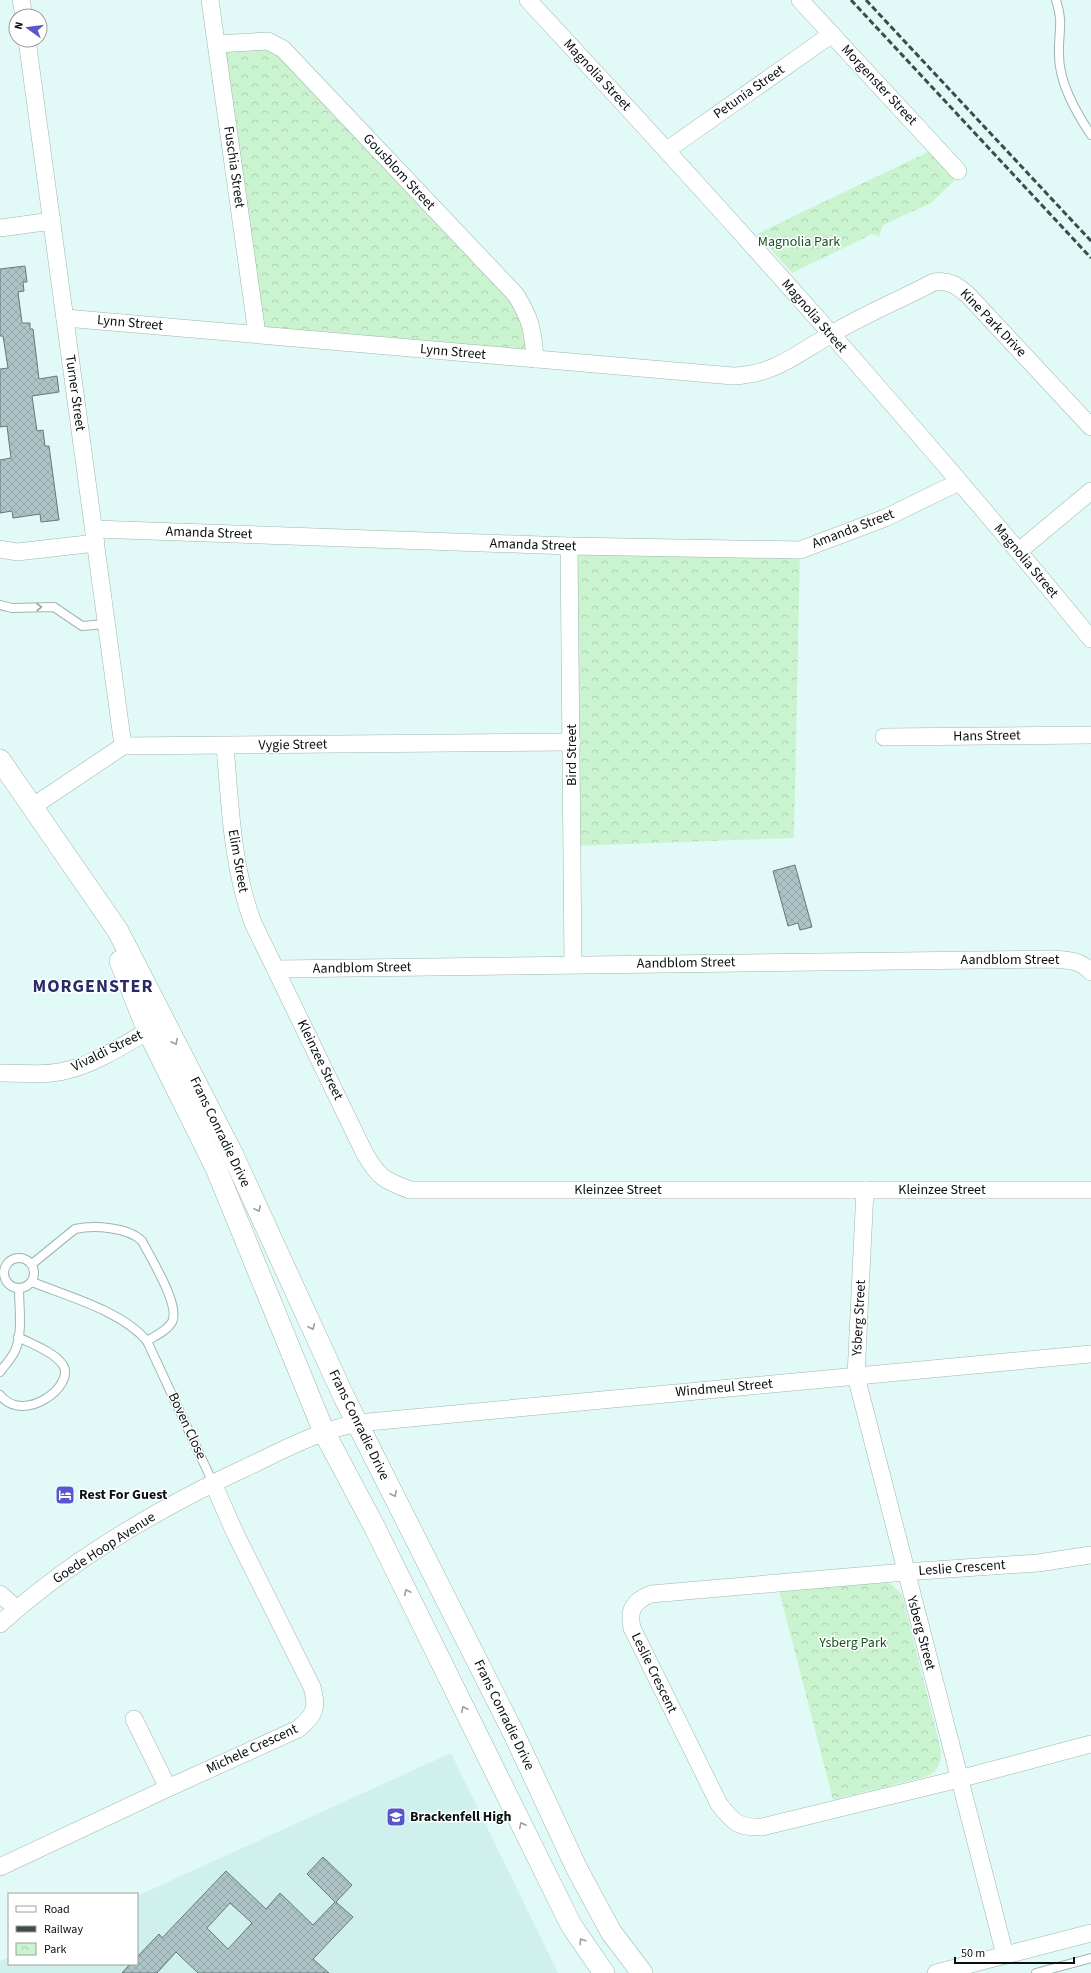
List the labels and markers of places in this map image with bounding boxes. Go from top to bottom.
hotel icon: Rest For Guest [54,1484,76,1506]
place label: Rest For Guest [79,1485,168,1505]
school or university icon: Brackenfell High [385,1806,407,1828]
place label: Brackenfell High [410,1807,512,1827]

